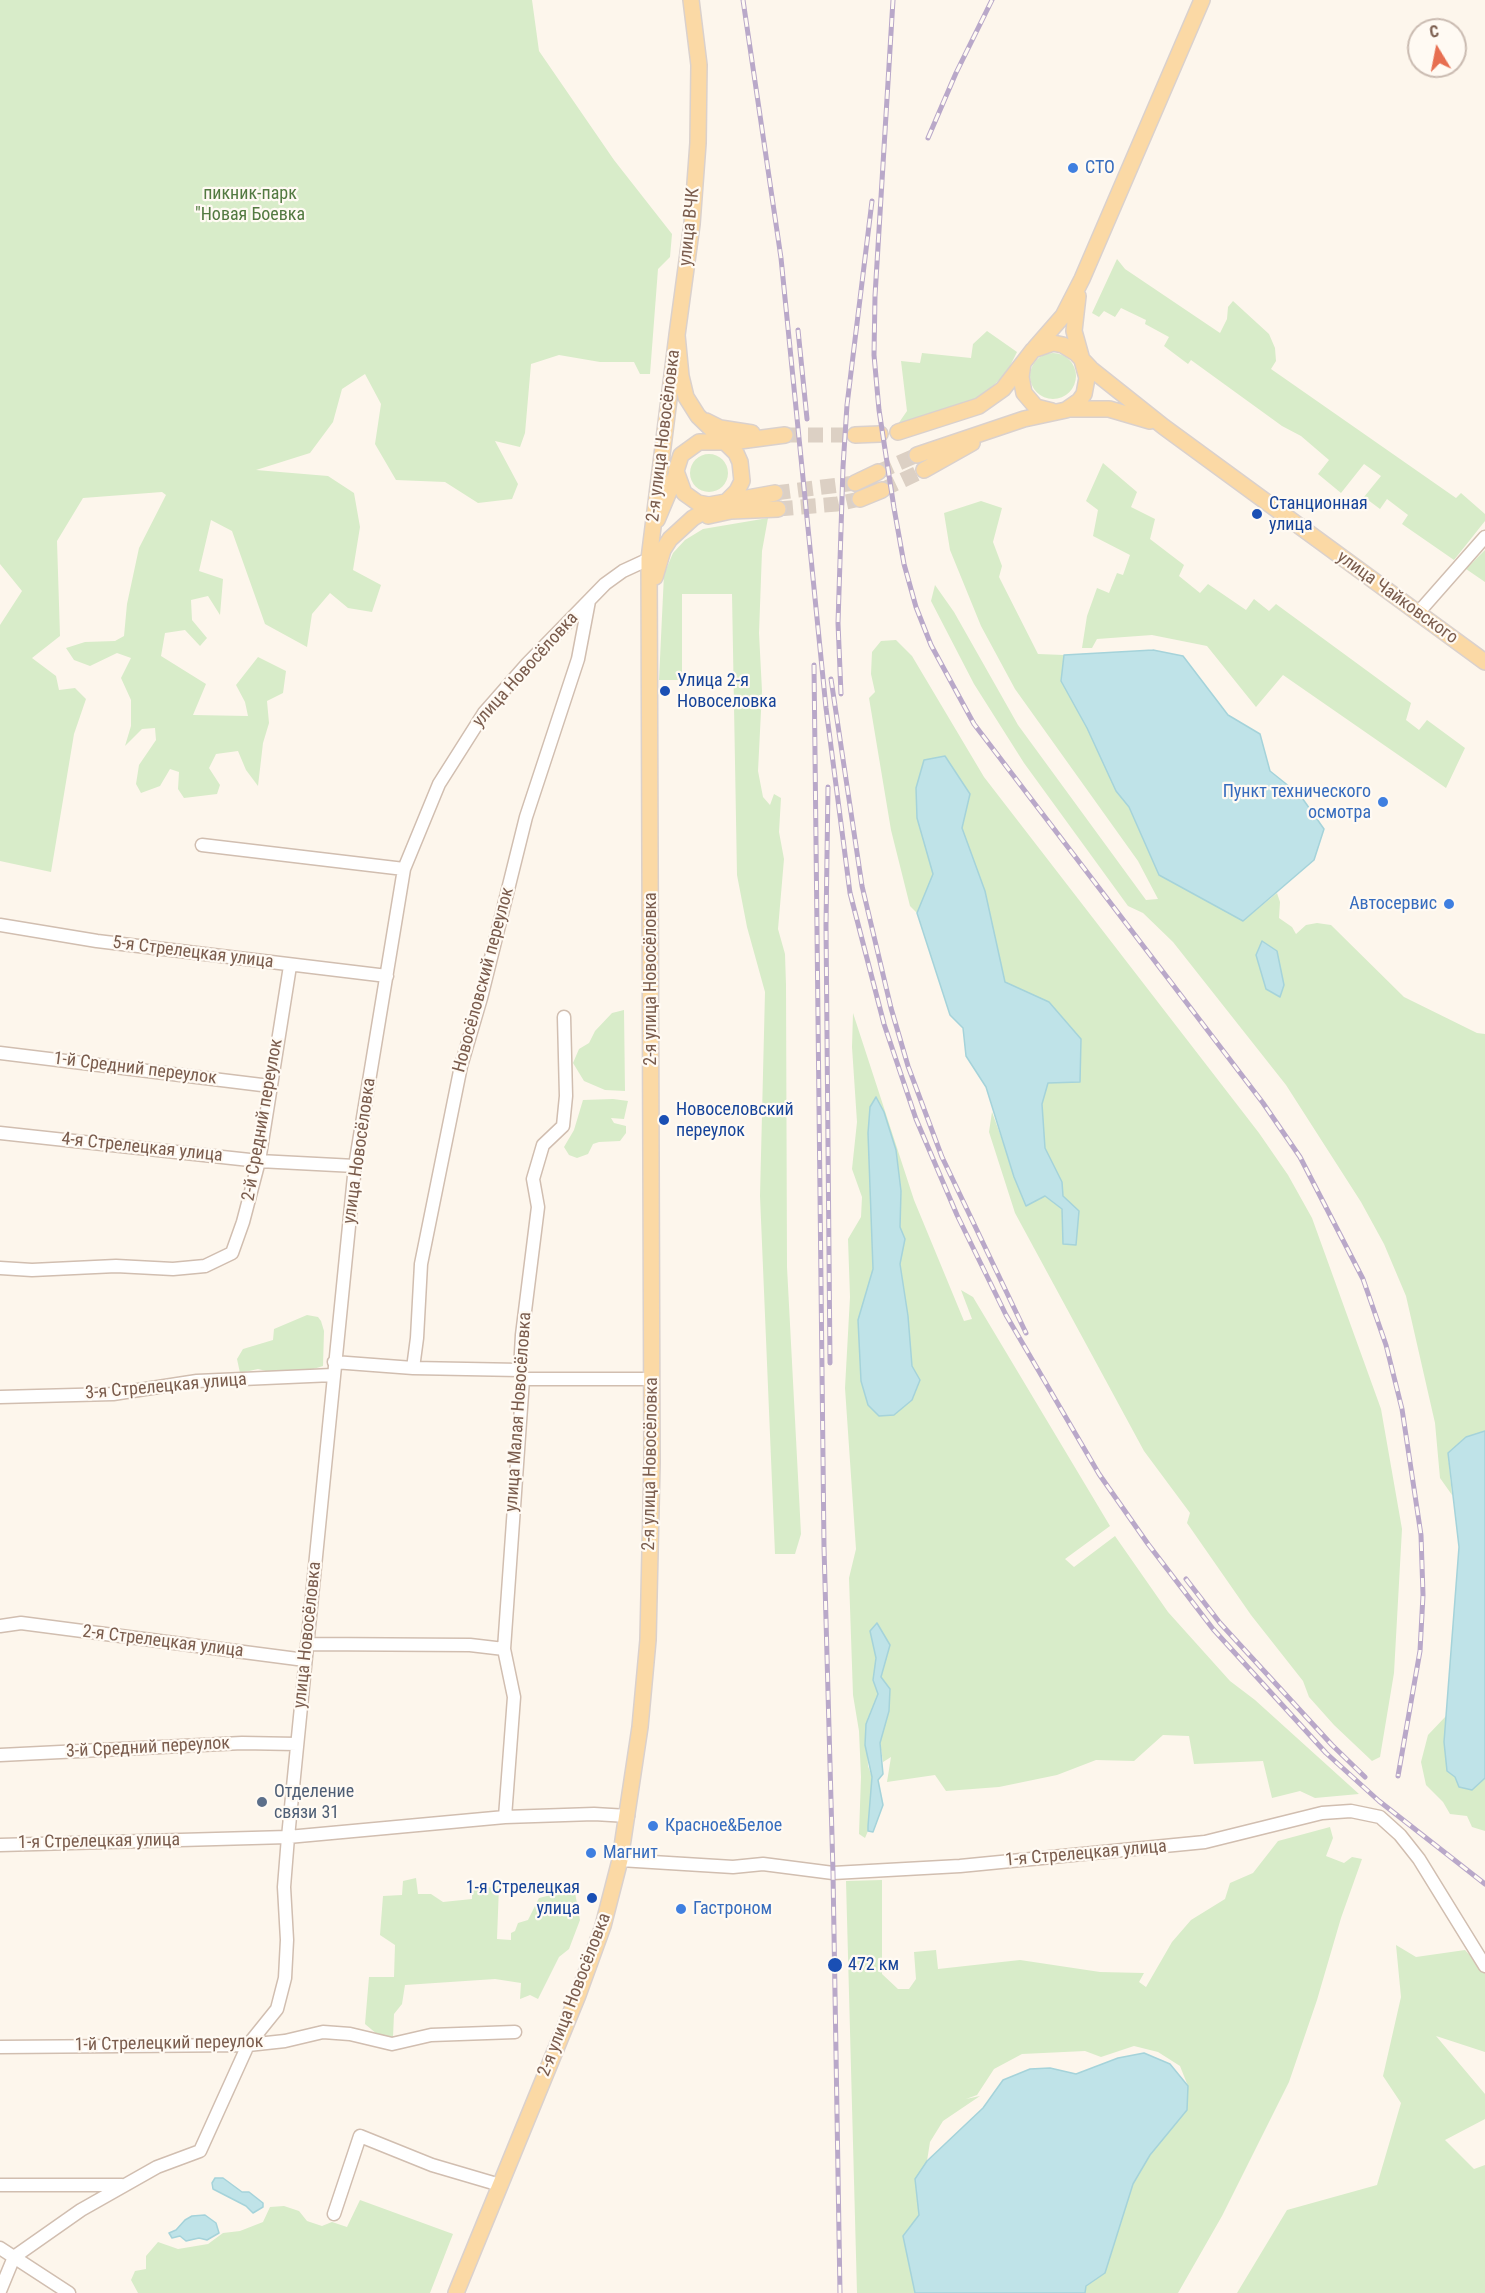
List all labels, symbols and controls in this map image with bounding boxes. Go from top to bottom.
north arrow [1407,18,1467,78]
text: С [1428,22,1440,42]
place label: СТО [1085,157,1115,179]
marker: СТО [1066,161,1080,175]
park label: пикник-парк "Новая Боевка [195,183,305,226]
street label: улица ВЧК [675,187,705,267]
street label: 2-я улица Новосёловка [643,349,685,523]
place label: Станционная улица [1269,493,1368,536]
marker: Станционная улица [1250,507,1264,521]
street label: улица Чайковского [1332,547,1462,649]
street label: улица Новосёловка [469,608,583,732]
place label: Улица 2-я Новоселовка [677,670,777,712]
marker: Улица 2-я Новоселовка [658,684,672,698]
place label: Пункт технического осмотра [1223,781,1371,824]
marker: Пункт технического осмотра [1376,795,1390,809]
street label: Новосёловский переулок [449,885,519,1075]
street label: 2-я улица Новосёловка [640,892,662,1066]
place label: Автосервис [1349,893,1437,915]
marker: Автосервис [1442,897,1456,911]
street label: 5-я Стрелецкая улица [111,932,275,974]
street label: 2-й Средний переулок [238,1037,288,1203]
street label: 1-й Средний переулок [52,1048,218,1090]
street label: улица Новосёловка [339,1077,381,1225]
place label: Новоселовский переулок [676,1099,794,1142]
marker: Новоселовский переулок [657,1113,671,1127]
street label: 4-я Стрелецкая улица [60,1129,224,1167]
street label: улица Малая Новосёловка [501,1311,537,1513]
street label: 3-я Стрелецкая улица [84,1369,248,1405]
street label: 2-я улица Новосёловка [639,1377,663,1551]
street label: улица Новосёловка [290,1561,326,1709]
street label: 2-я Стрелецкая улица [81,1621,245,1663]
street label: 3-й Средний переулок [65,1733,231,1763]
place label: Отделение связи 31 [274,1781,354,1824]
marker: Отделение связи 31 [255,1795,269,1809]
place label: Красное&Белое [665,1815,782,1837]
marker: Красное&Белое [646,1819,660,1833]
street label: 1-я Стрелецкая улица [18,1830,180,1854]
street label: 1-я Стрелецкая улица [1004,1836,1168,1872]
place label: Магнит [603,1842,658,1864]
marker: Магнит [584,1846,598,1860]
place label: 1-я Стрелецкая улица [466,1877,580,1920]
marker: 1-я Стрелецкая улица [585,1891,599,1905]
place label: Гастроном [693,1898,772,1920]
marker: Гастроном [674,1902,688,1916]
street label: 2-я улица Новосёловка [534,1910,616,2080]
place label: 472 км [848,1954,899,1976]
marker: 472 км [826,1956,844,1974]
street label: 1-й Стрелецкий переулок [74,2032,264,2056]

